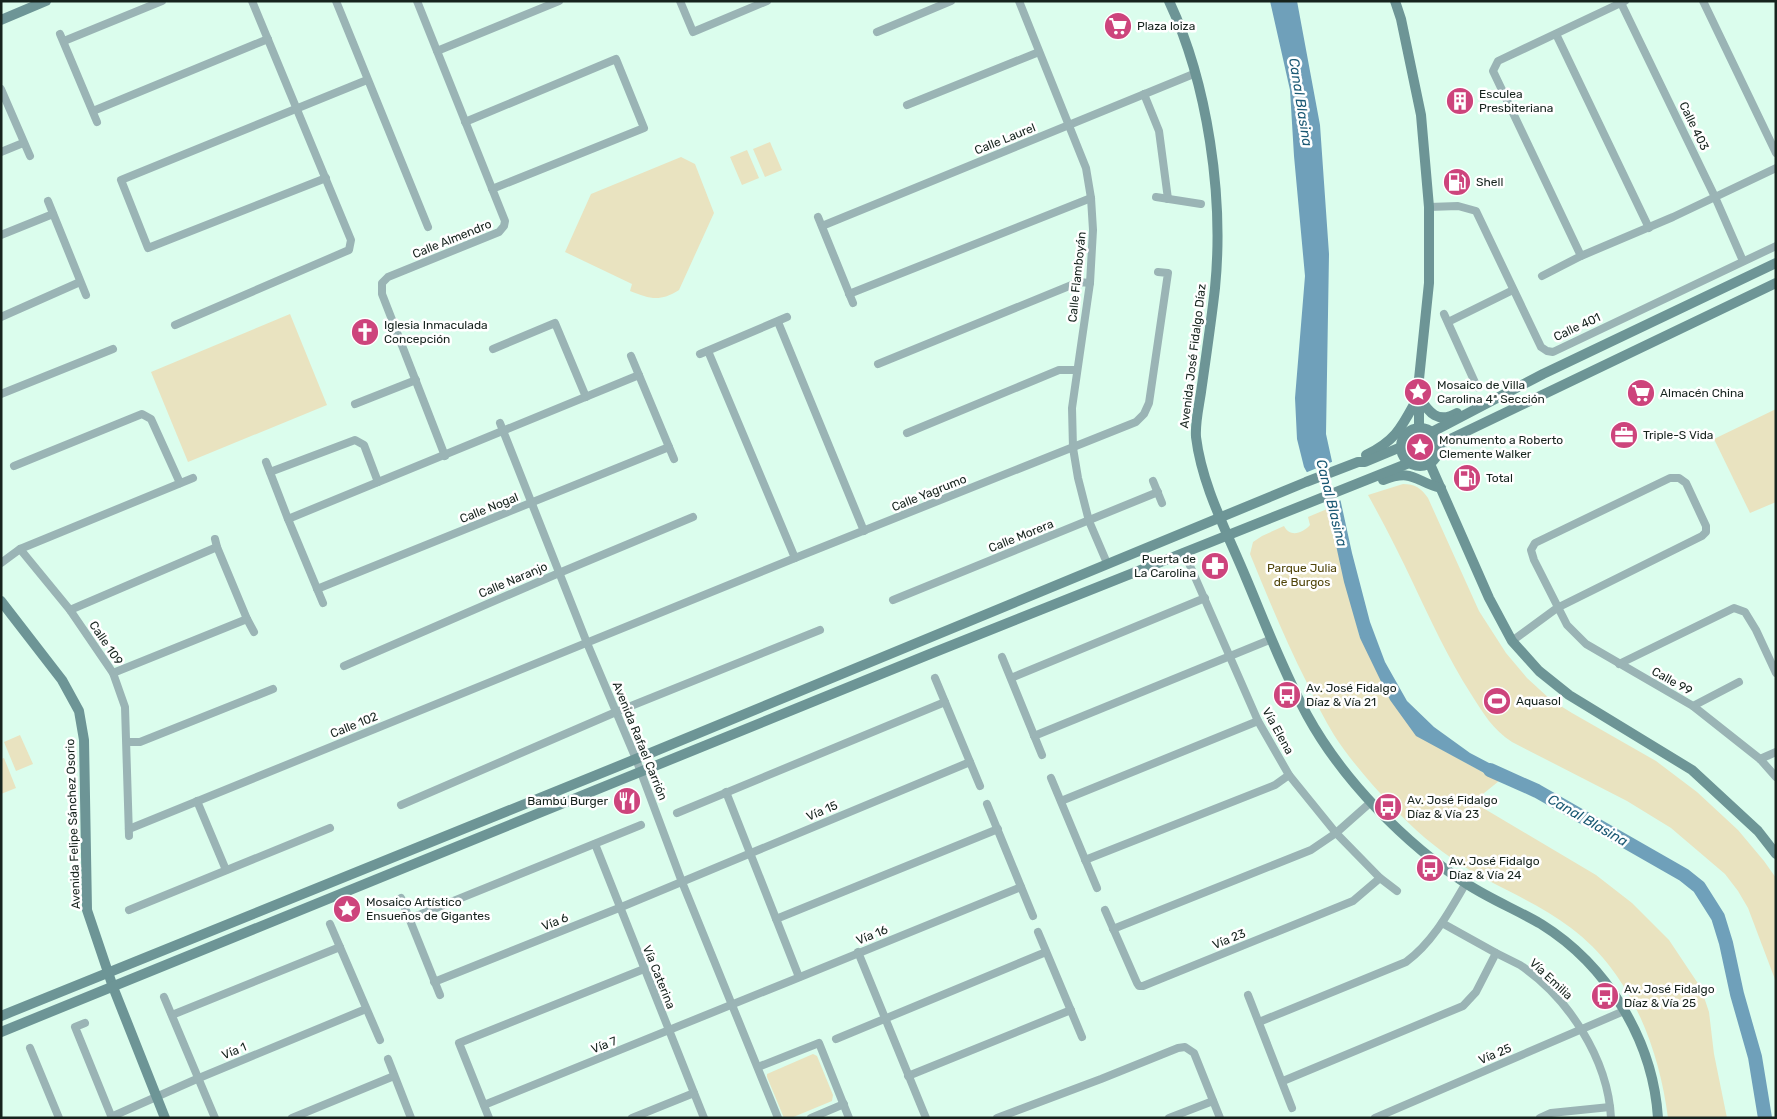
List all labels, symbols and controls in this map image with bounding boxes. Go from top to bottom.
supermarket icon: Plaza loiza [1103,11,1133,41]
place label: Plaza loiza [1137,19,1195,33]
water label: Canal Blasina [1285,57,1316,148]
building icon: Esculea Presbiteriana [1445,86,1475,116]
place label: Esculea Presbiteriana [1479,87,1553,115]
street label: Calle 403 [1676,99,1712,153]
street label: Calle Laurel [972,120,1038,158]
fuel station icon: Shell [1442,167,1472,197]
place label: Shell [1476,175,1503,189]
street label: Calle Almendro [410,217,494,261]
street label: Calle Flamboyán [1065,231,1089,323]
street label: Avenida José Fidalgo Díaz [1177,283,1209,429]
street label: Calle 401 [1551,310,1603,344]
church icon: Iglesia Inmaculada Concepción [350,317,380,347]
place label: Iglesia Inmaculada Concepción [384,318,488,346]
place icon: Mosaico de Villa Carolina 4ª Sección [1403,377,1433,407]
place label: Mosaico de Villa Carolina 4ª Sección [1437,378,1545,406]
supermarket icon: Almacén China [1626,378,1656,408]
place label: Almacén China [1660,386,1744,400]
office icon: Triple-S Vida [1609,420,1639,450]
place label: Triple-S Vida [1643,428,1713,442]
place icon: Monumento a Roberto Clemente Walker [1405,432,1435,462]
place label: Monumento a Roberto Clemente Walker [1439,433,1563,461]
water label: Canal Blasina [1312,458,1351,549]
fuel station icon: Total [1452,463,1482,493]
place label: Total [1486,471,1513,485]
street label: Calle Yagrumo [890,472,969,514]
street label: Calle Nogal [458,490,520,526]
street label: Calle Morera [986,517,1056,555]
pharmacy icon: Puerta de La Carolina [1200,551,1230,581]
place label: Puerta de La Carolina [1134,552,1196,580]
street label: Calle Naranjo [476,559,550,601]
park label: Parque Julia de Burgos [1267,561,1337,589]
street label: Calle 109 [86,618,126,668]
street label: Calle 99 [1649,664,1695,698]
street label: Avenida Rafael Carrión [610,680,670,802]
bus stop icon: Av. José Fidalgo Díaz & Vía 21 [1272,680,1302,710]
place label: Av. José Fidalgo Díaz & Vía 21 [1306,681,1397,709]
sports icon: Aquasol [1482,686,1512,716]
place label: Aquasol [1516,694,1561,708]
street label: Vía Elena [1259,705,1297,757]
street label: Calle 102 [328,709,380,741]
street label: Avenida Felipe Sánchez Osorio [63,738,83,909]
restaurant icon: Bambú Burger [612,786,642,816]
water label: Canal Blasina [1545,791,1631,850]
bus stop icon: Av. José Fidalgo Díaz & Vía 23 [1373,792,1403,822]
place label: Av. José Fidalgo Díaz & Vía 23 [1407,793,1498,821]
place label: Bambú Burger [527,794,608,808]
street label: Vía 15 [804,798,840,824]
bus stop icon: Av. José Fidalgo Díaz & Vía 24 [1415,853,1445,883]
place label: Av. José Fidalgo Díaz & Vía 24 [1449,854,1540,882]
place icon: Mosaico Artístico Ensueños de Gigantes [332,894,362,924]
place label: Mosaico Artístico Ensueños de Gigantes [366,895,490,923]
street label: Vía 6 [540,910,570,934]
street label: Vía 16 [854,922,890,948]
street label: Vía 23 [1210,926,1248,952]
street label: Vía Caterina [640,943,678,1011]
street label: Vía Emilia [1527,956,1575,1002]
bus stop icon: Av. José Fidalgo Díaz & Vía 25 [1590,981,1620,1011]
place label: Av. José Fidalgo Díaz & Vía 25 [1624,982,1715,1010]
street label: Vía 7 [589,1034,619,1056]
street label: Vía 1 [220,1040,248,1062]
street label: Vía 25 [1476,1041,1514,1067]

